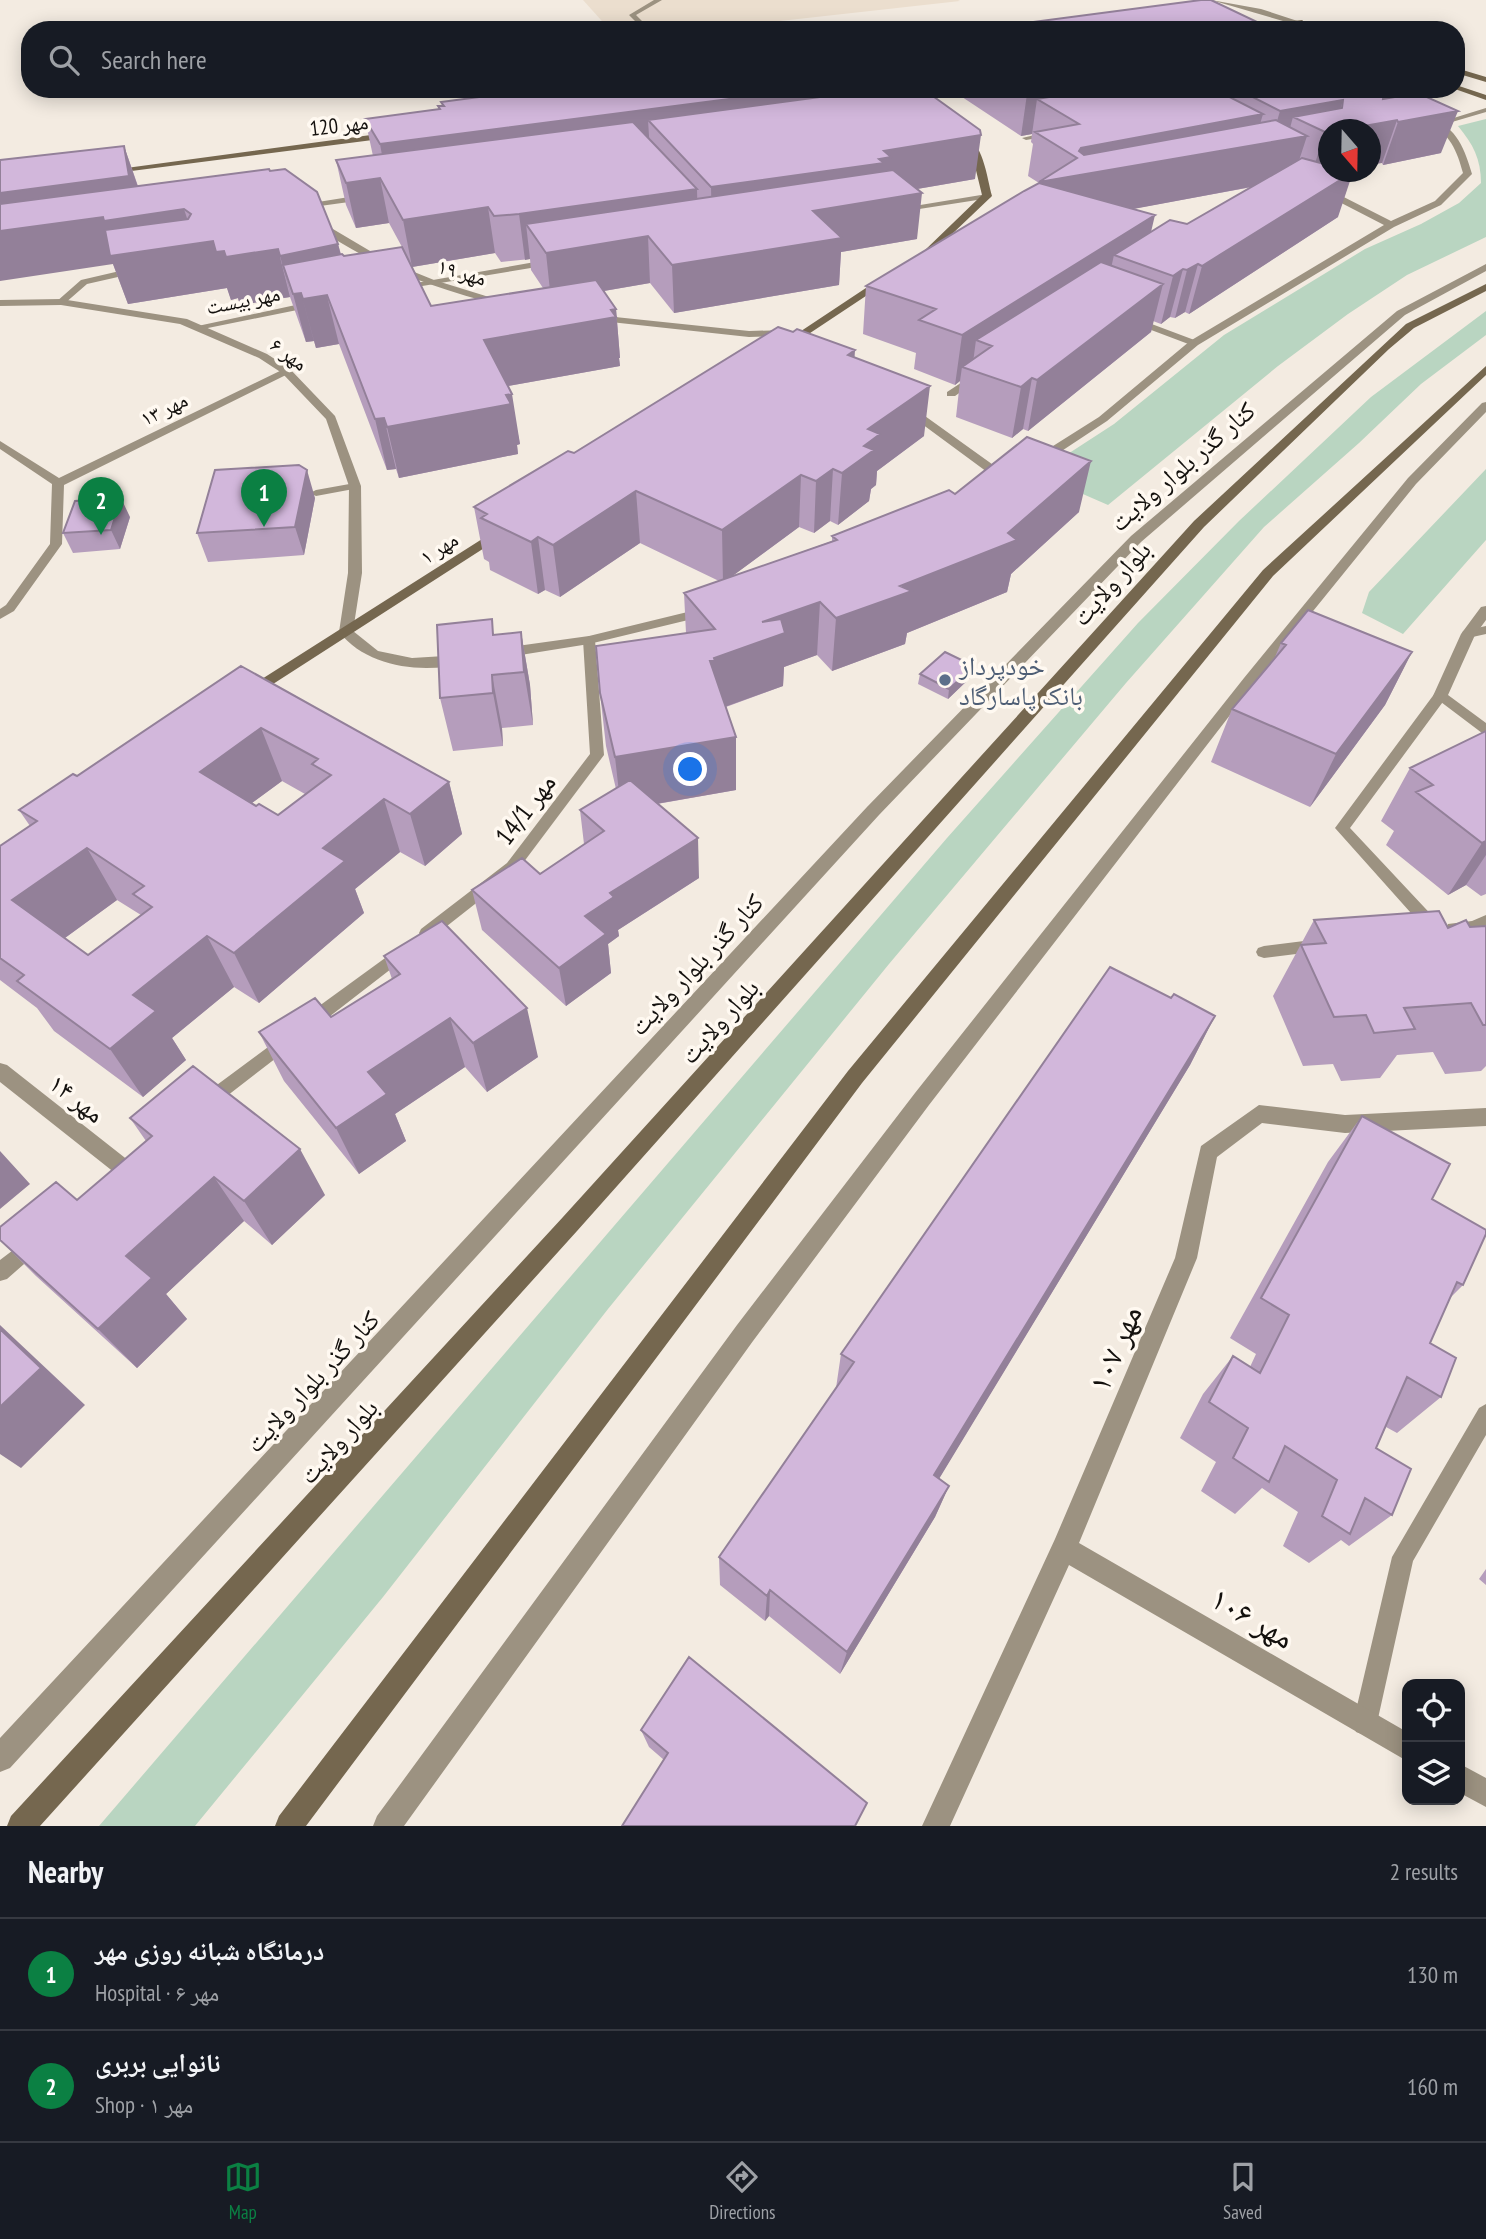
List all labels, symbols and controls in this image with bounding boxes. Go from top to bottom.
search box [21,21,1465,98]
icon: search [45,41,83,79]
text: Search here [101,43,207,76]
street label: مهر 120 [308,108,370,142]
north arrow [1318,119,1381,182]
street label: مهر ۱۹ [435,252,489,292]
street label: مهر بیست [204,280,282,320]
street label: مهر ۶ [265,331,313,377]
street label: مهر ۱۳ [136,386,192,432]
street label: کنار گذر بلوار ولایت [1102,394,1262,538]
pin: 1 [241,469,287,527]
pin: 2 [78,477,124,535]
street label: مهر ۱ [415,526,463,570]
street label: بلوار ولایت [1064,534,1158,632]
place label: خودپرداز بانک پاسارگاد [958,649,1083,712]
marker: خودپرداز بانک پاسارگاد [937,672,953,688]
your location [673,752,707,786]
street label: مهر 14/1 [488,767,562,851]
street label: کنار گذر بلوار ولایت [622,887,770,1041]
street label: بلوار ولایت [673,972,765,1070]
street label: مهر ۱۴ [43,1066,111,1130]
street label: مهر ۱۰۷ [1077,1299,1151,1397]
street label: کنار گذر بلوار ولایت [238,1304,386,1458]
street label: بلوار ولایت [292,1392,384,1490]
street label: مهر ۱۰۶ [1204,1576,1302,1658]
map controls [1402,1679,1465,1805]
button: locate [1402,1679,1465,1742]
button: layers [1402,1742,1465,1805]
text: Nearby [28,1852,103,1891]
text: 2 results [1390,1857,1458,1886]
text: درمانگاه شبانه روزی مهر [95,1934,324,1967]
text: 1 [46,1960,57,1989]
text: 130 m [1407,1960,1458,1989]
text: Hospital · مهر ۶ [95,1978,219,2007]
text: نانوایی بربری [95,2046,220,2079]
text: 2 [46,2072,57,2101]
text: 160 m [1407,2072,1458,2101]
text: Shop · مهر ۱ [95,2090,193,2119]
tab: Map [224,2158,262,2224]
tab: Directions [709,2158,775,2224]
tab: Saved [1223,2158,1262,2224]

